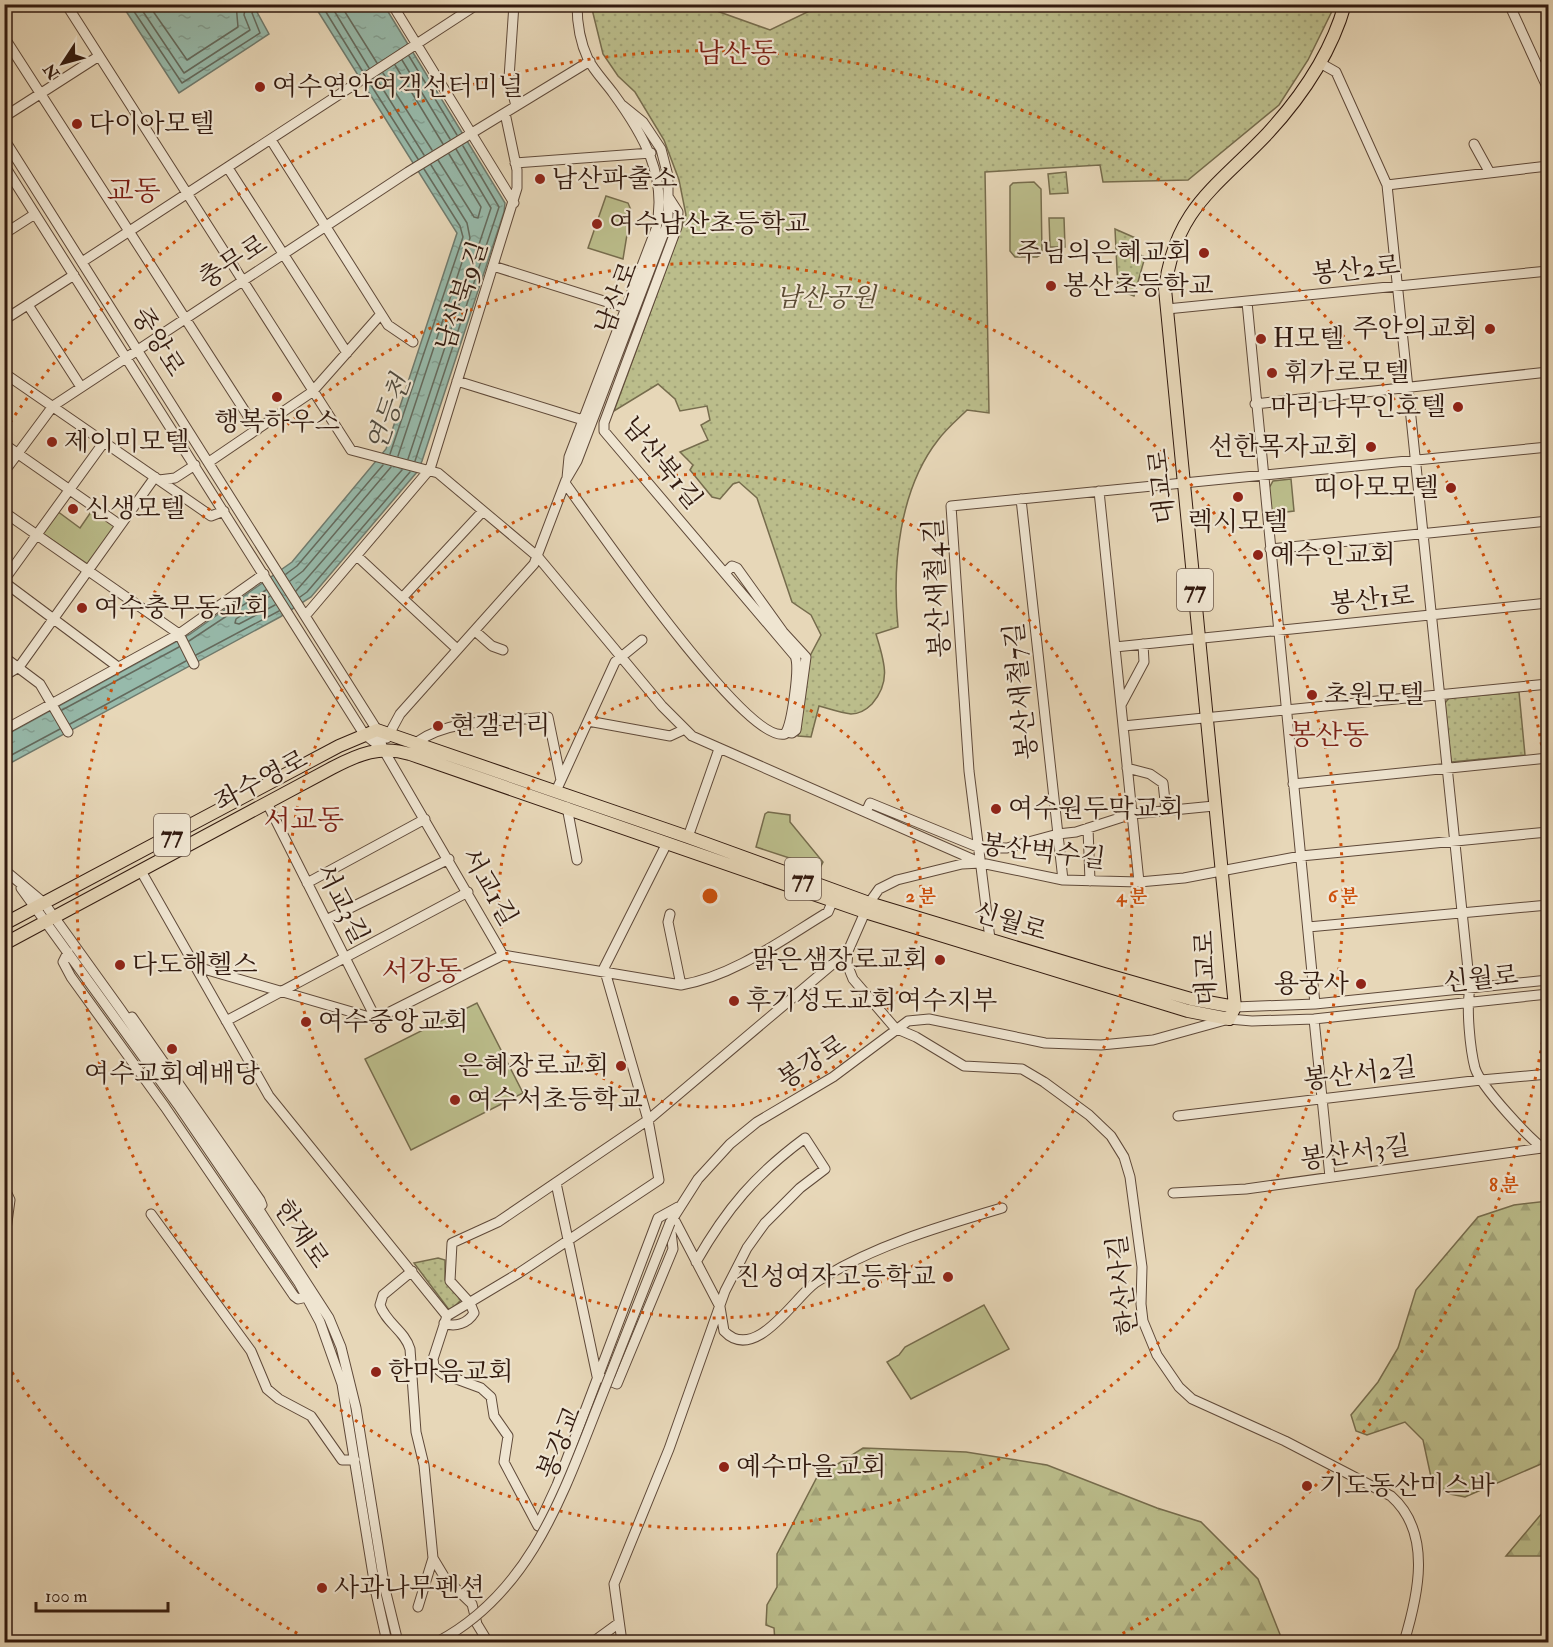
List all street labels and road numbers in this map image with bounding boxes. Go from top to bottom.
street label: 충무로 [193,228,273,296]
street label: 남산북9길 [429,237,495,355]
street label: 봉산2로 [1310,249,1402,291]
street label: 남산로 [589,257,645,339]
street label: 중앙로 [124,302,192,382]
street label: 남산북1길 [615,410,709,516]
street label: 대교로 [1142,447,1182,525]
street label: 봉산새철4길 [917,517,957,659]
road number: 77 [1177,569,1213,611]
street label: 봉산1로 [1328,580,1416,620]
street label: 봉산새철7길 [998,621,1044,761]
street label: 좌수영로 [209,743,313,819]
road number: 77 [154,814,190,856]
street label: 봉산벅수길 [979,828,1107,876]
street label: 서교1길 [454,842,524,932]
road number: 77 [785,858,821,900]
street label: 서교3길 [308,859,376,949]
street label: 신월로 [969,896,1051,948]
street label: 대교로 [1189,930,1223,1006]
street label: 신월로 [1442,959,1520,999]
street label: 봉강로 [772,1028,852,1096]
street label: 봉산서2길 [1302,1051,1418,1097]
street label: 봉산서3길 [1298,1129,1412,1177]
street label: 한재로 [267,1194,335,1274]
street label: 한산사길 [1101,1233,1145,1337]
street label: 봉강교 [531,1402,589,1484]

